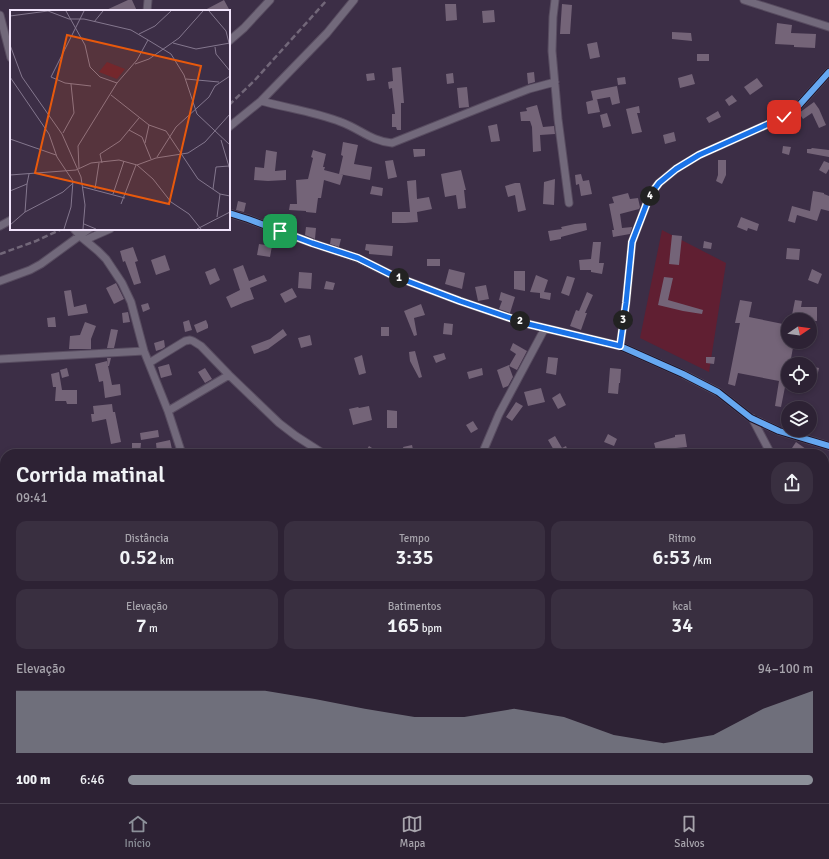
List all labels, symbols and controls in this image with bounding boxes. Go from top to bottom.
inset map [10,10,230,230]
pin [767,100,801,134]
icon: check [773,106,795,128]
pin: 4 [640,186,660,206]
text: 4 [647,189,653,202]
pin [263,214,297,248]
icon: arrive [269,220,291,242]
pin: 1 [389,268,409,288]
text: 1 [396,271,402,284]
pin: 3 [613,310,633,330]
pin: 2 [510,311,530,331]
text: 3 [620,313,626,326]
north arrow [781,313,817,349]
map controls [781,313,817,437]
text: 2 [517,314,523,327]
button: locate [781,357,817,393]
button: layers [781,401,817,437]
text: Corrida matinal [16,461,165,488]
button: share [771,462,813,504]
text: 09:41 [16,490,48,506]
text: Distância [125,532,169,545]
text: Tempo [399,532,430,545]
text: Ritmo [668,532,696,545]
text: 0.52 [120,545,157,570]
text: 3:35 [395,545,434,570]
text: 6:53 [652,545,691,570]
text: km [157,554,174,567]
text: /km [691,554,712,567]
text: Elevação [126,600,168,613]
text: Batimentos [388,600,441,613]
text: kcal [673,600,692,613]
text: 7 [136,613,147,638]
text: 165 [387,613,419,638]
text: 34 [671,613,693,638]
text: m [147,622,158,635]
text: bpm [419,622,442,635]
text: Elevação [16,661,65,677]
text: 94–100 m [758,661,813,677]
text: 100 m [16,772,50,788]
text: 6:46 [80,772,105,788]
tab: Início [124,813,151,850]
tab: Mapa [400,813,425,850]
tab: Salvos [674,813,705,850]

